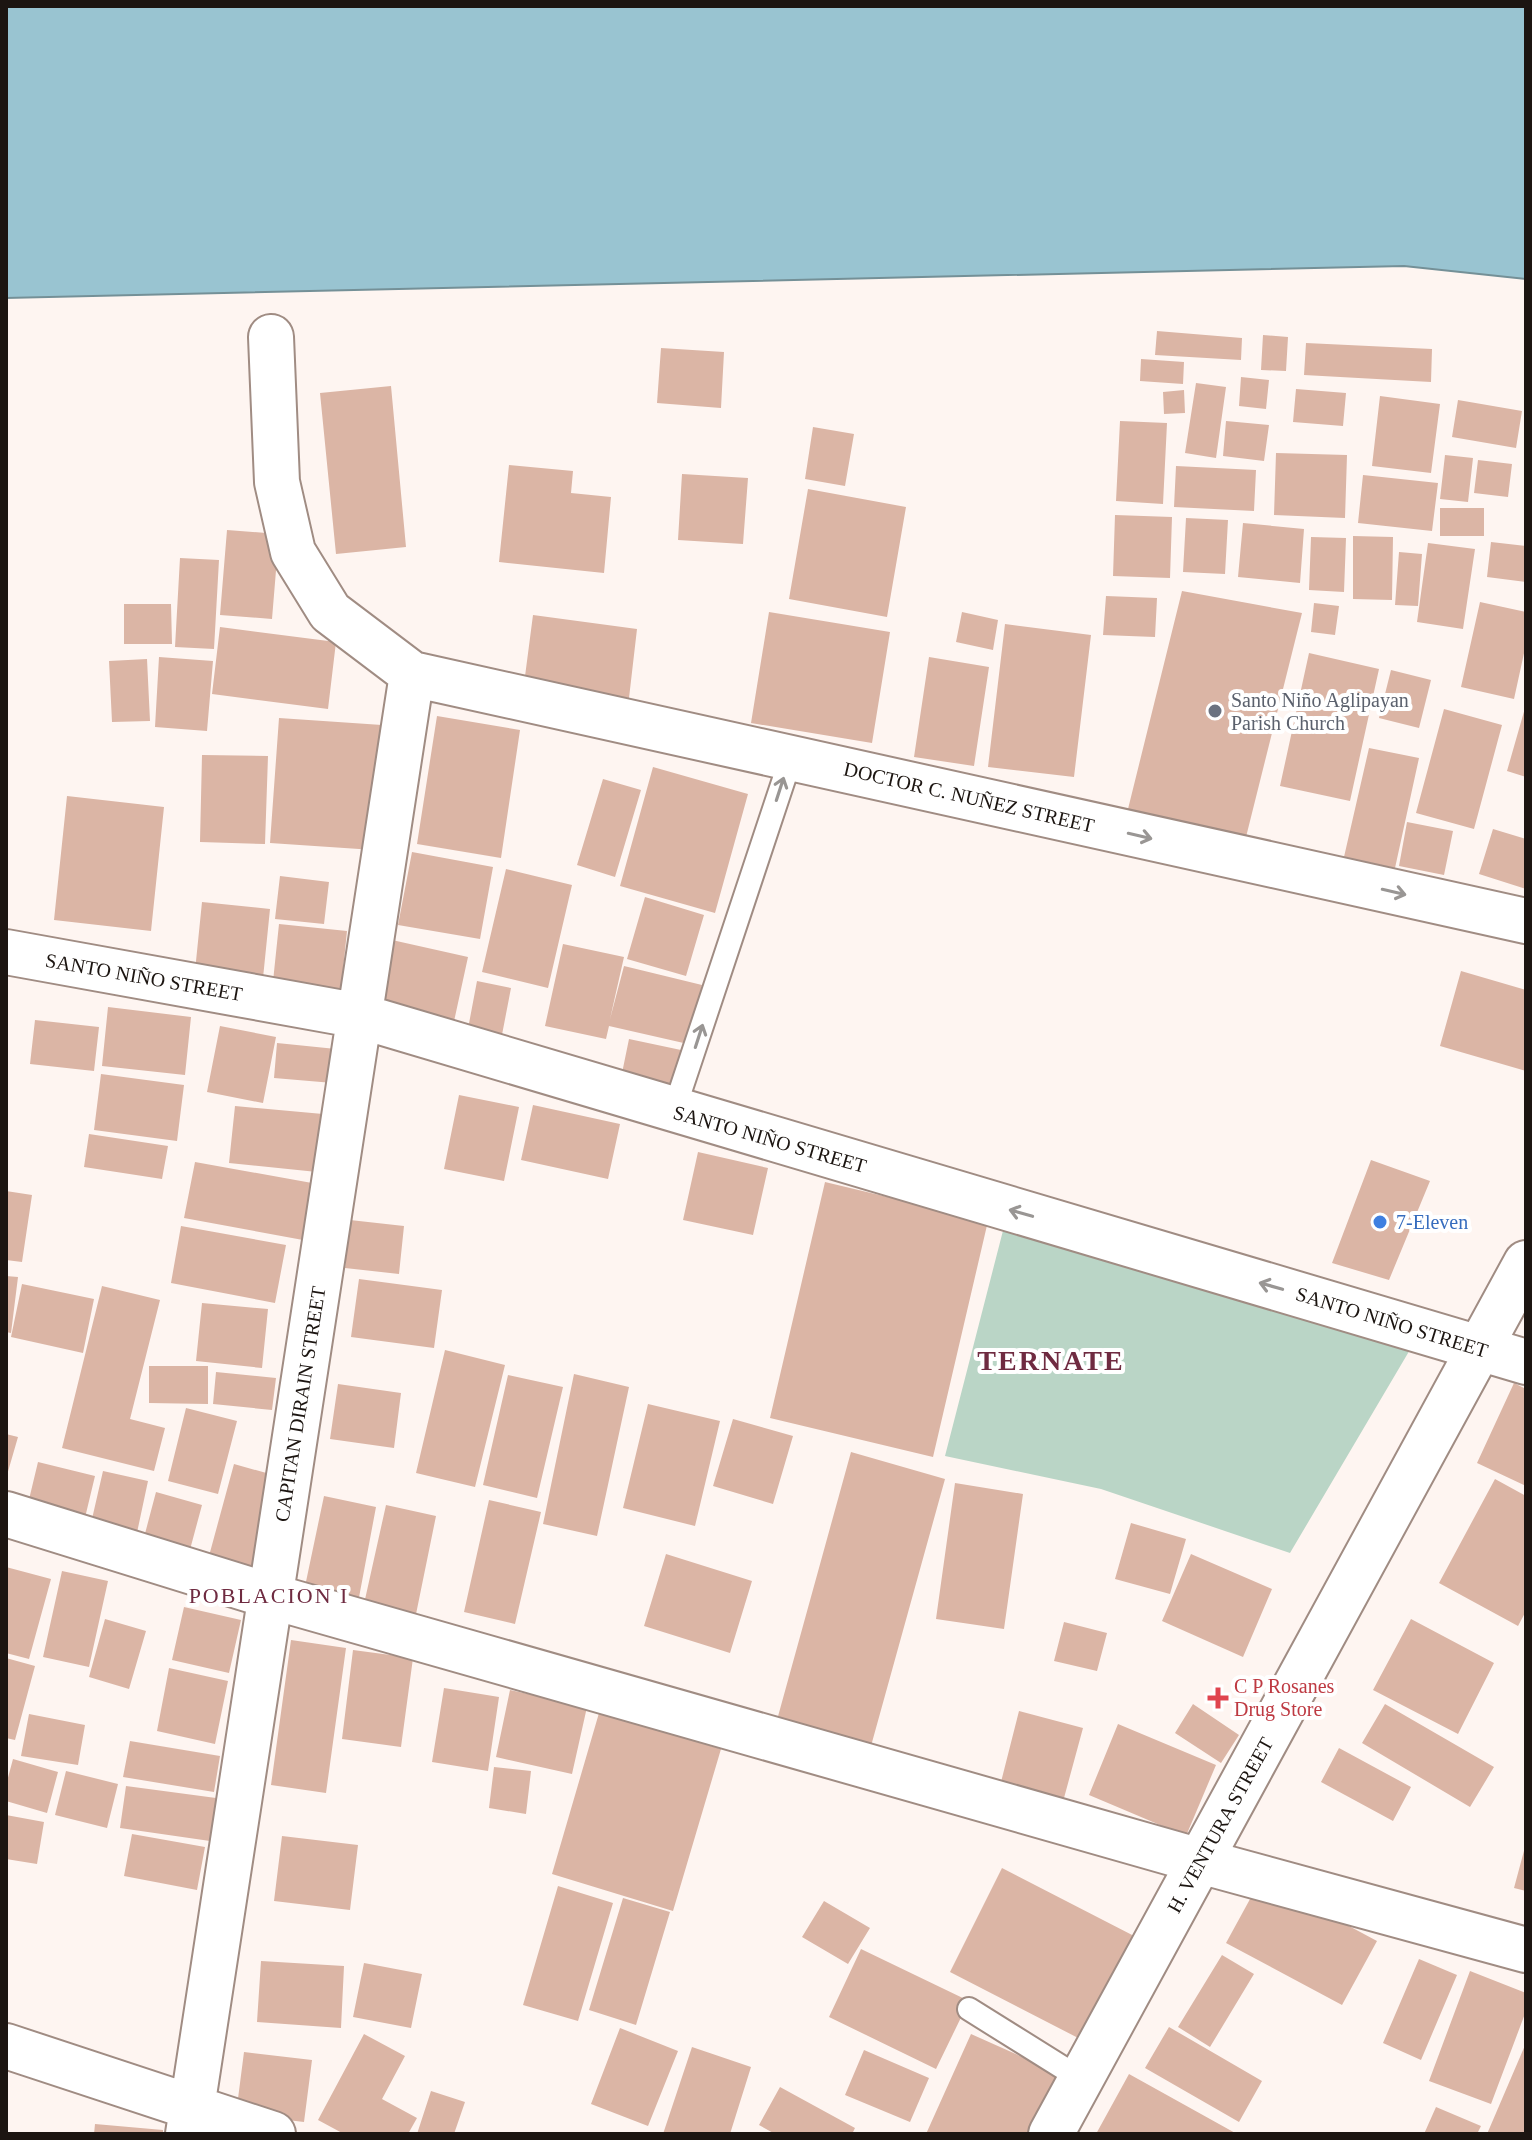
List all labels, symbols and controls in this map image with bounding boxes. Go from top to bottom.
place label: Santo Niño Aglipayan Parish Church [1231,689,1409,734]
marker: Santo Niño Aglipayan Parish Church [1206,702,1224,720]
street label: DOCTOR C. NUÑEZ STREET [842,756,1097,837]
one-way arrow [774,777,789,802]
one-way arrow [1127,829,1153,844]
one-way arrow [1381,885,1407,900]
street label: SANTO NIÑO STREET [44,948,244,1005]
one-way arrow [692,1024,707,1049]
street label: SANTO NIÑO STREET [671,1100,869,1177]
one-way arrow [1009,1205,1035,1220]
place label: 7-Eleven [1396,1211,1468,1233]
marker: 7-Eleven [1371,1213,1389,1231]
one-way arrow [1258,1278,1284,1293]
street label: SANTO NIÑO STREET [1293,1281,1491,1362]
street label: CAPITAN DIRAIN STREET [270,1285,330,1523]
district label: TERNATE [977,1345,1125,1376]
district label: POBLACION I [189,1583,349,1608]
place label: C P Rosanes Drug Store [1234,1675,1335,1721]
marker: C P Rosanes Drug Store [1209,1689,1227,1707]
street label: H. VENTURA STREET [1163,1734,1277,1916]

